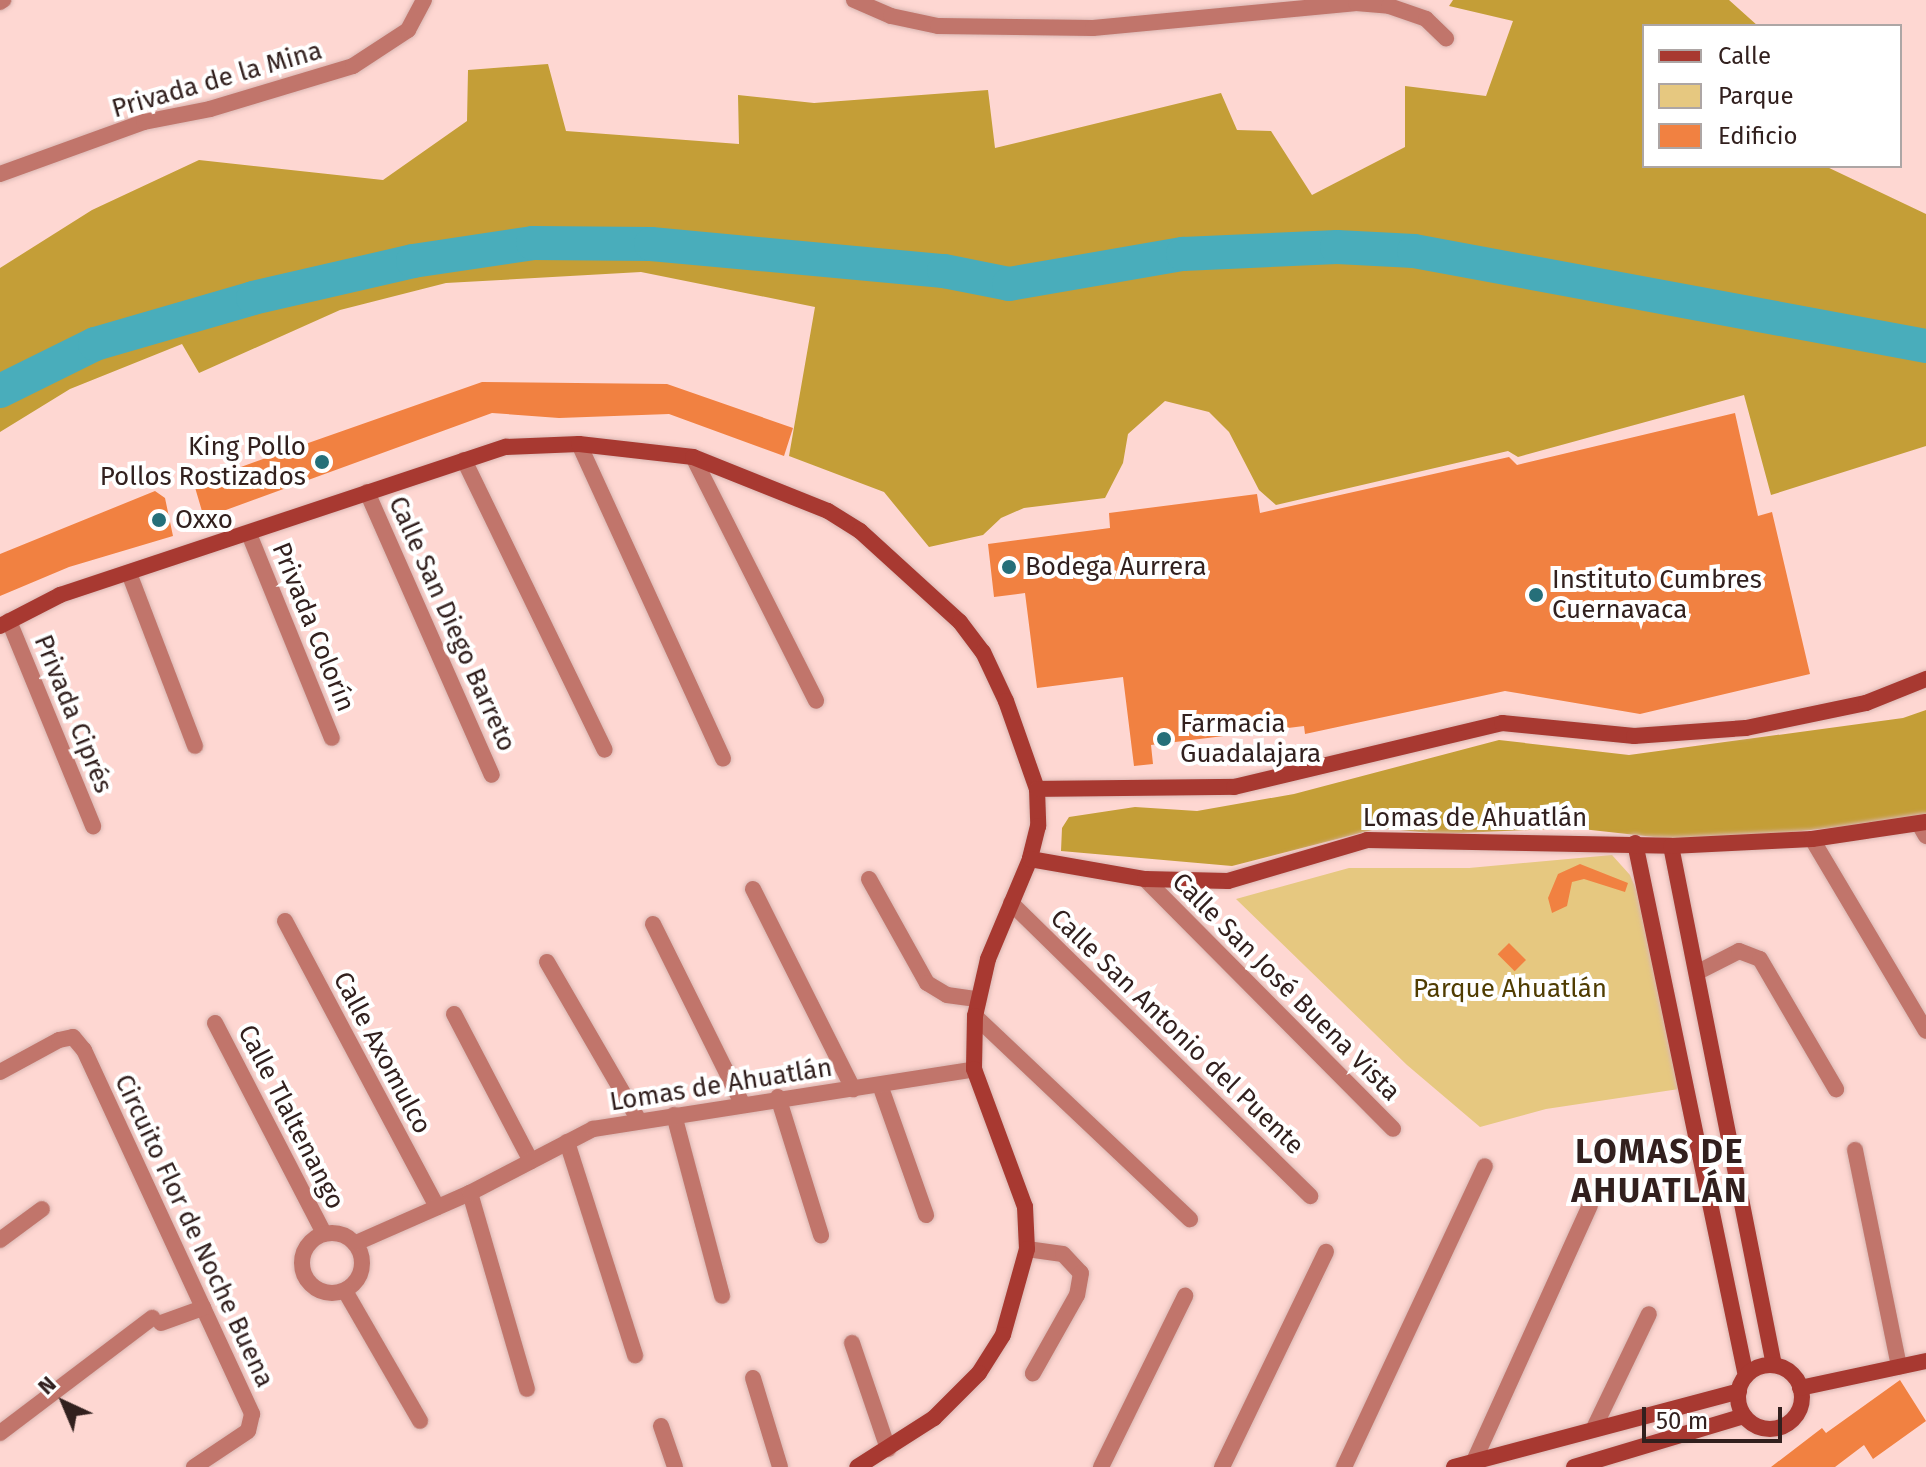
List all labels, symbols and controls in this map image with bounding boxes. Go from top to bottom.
legend [1642,24,1902,168]
street label: Privada de la Mina [108,35,326,125]
text: Calle [1718,42,1771,70]
text: Parque [1718,82,1794,110]
text: Edificio [1718,122,1798,150]
place label: King Pollo Pollos Rostizados [100,431,306,492]
marker: King Pollo Pollos Rostizados [313,453,331,471]
street label: Calle San Diego Barreto [382,492,522,756]
place label: Oxxo [175,504,233,536]
marker: Oxxo [150,511,168,529]
street label: Privada Colorín [265,538,361,716]
place label: Bodega Aurrera [1025,551,1207,583]
marker: Bodega Aurrera [1000,558,1018,576]
place label: Instituto Cumbres Cuernavaca [1552,564,1762,626]
marker: Instituto Cumbres Cuernavaca [1527,586,1545,604]
street label: Privada Ciprés [27,630,119,798]
place label: Farmacia Guadalajara [1180,708,1321,770]
marker: Farmacia Guadalajara [1155,730,1173,748]
street label: Lomas de Ahuatlán [1363,802,1587,834]
street label: Calle San José Buena Vista [1165,866,1407,1108]
street label: Calle San Antonio del Puente [1044,903,1310,1161]
street label: Calle Axomulco [326,967,438,1139]
park label: Parque Ahuatlán [1413,973,1607,1005]
street label: Calle Tlaltenango [231,1020,351,1214]
street label: Lomas de Ahuatlán [608,1052,834,1118]
street label: Circuito Flor de Noche Buena [108,1070,280,1392]
district label: LOMAS DE AHUATLÁN [1571,1131,1749,1210]
north arrow [24,1363,104,1443]
text: N [32,1371,62,1400]
scale bar [1646,1391,1786,1441]
text: 50 m [1656,1407,1708,1435]

